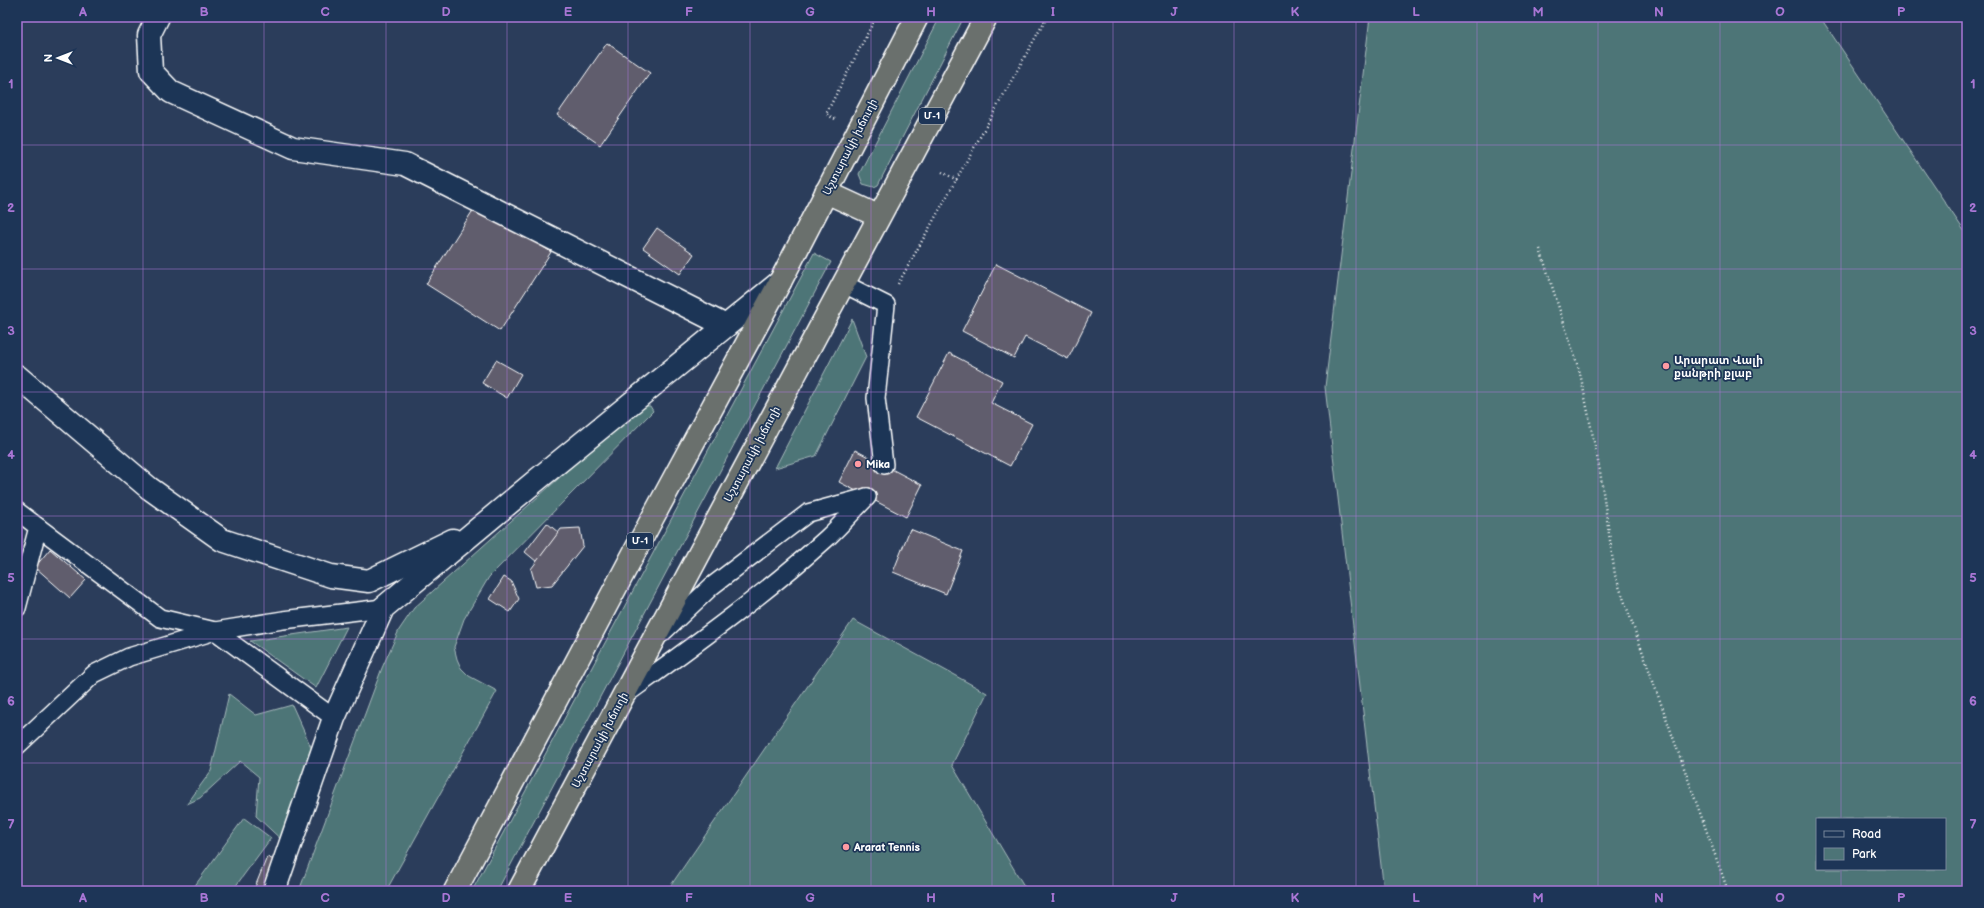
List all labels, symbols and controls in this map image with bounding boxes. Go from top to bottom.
text: A [78,4,87,20]
text: B [199,4,209,20]
text: C [320,4,330,20]
text: D [441,4,451,20]
text: E [564,4,573,20]
text: F [685,4,693,20]
text: G [805,4,815,20]
text: H [926,4,936,20]
text: I [1051,4,1055,20]
text: J [1170,4,1178,20]
text: K [1291,4,1300,20]
text: L [1412,4,1420,20]
text: M [1532,4,1544,20]
text: N [1654,4,1664,20]
text: O [1775,4,1785,20]
text: P [1897,4,1906,20]
north arrow [38,38,78,78]
text: N [42,54,55,62]
text: 1 [8,76,14,92]
text: 1 [1970,76,1976,92]
street label: Աշտարակի խճուղի [820,97,880,197]
road number: Մ-1 [919,108,945,124]
text: 2 [7,200,15,216]
text: 2 [1969,200,1977,216]
text: 3 [7,323,15,339]
text: 3 [1969,323,1977,339]
place label: Արարատ Վալի քանթրի քլաբ [1674,354,1763,380]
marker: Արարատ Վալի քանթրի քլաբ [1661,361,1671,371]
street label: Աշտարակի խճուղի [721,404,783,504]
text: 4 [7,447,15,463]
text: 4 [1969,447,1977,463]
place label: Mika [866,458,890,471]
marker: Mika [853,459,863,469]
road number: Մ-1 [627,533,653,549]
text: 5 [7,570,15,586]
text: 5 [1969,570,1977,586]
street label: Աշտարակի խճուղի [569,690,631,790]
text: 6 [7,693,15,709]
text: 6 [1969,693,1977,709]
text: 7 [7,817,15,833]
text: 7 [1969,817,1977,833]
legend [1816,818,1946,870]
text: Road [1852,827,1881,842]
place label: Ararat Tennis [853,841,920,854]
marker: Ararat Tennis [841,842,851,852]
text: Park [1852,847,1876,862]
text: A [78,890,87,906]
text: B [199,890,209,906]
text: C [320,890,330,906]
text: D [441,890,451,906]
text: E [564,890,573,906]
text: F [685,890,693,906]
text: G [805,890,815,906]
text: H [926,890,936,906]
text: I [1051,890,1055,906]
text: J [1170,890,1178,906]
text: K [1291,890,1300,906]
text: L [1412,890,1420,906]
text: M [1532,890,1544,906]
text: N [1654,890,1664,906]
text: O [1775,890,1785,906]
text: P [1897,890,1906,906]

